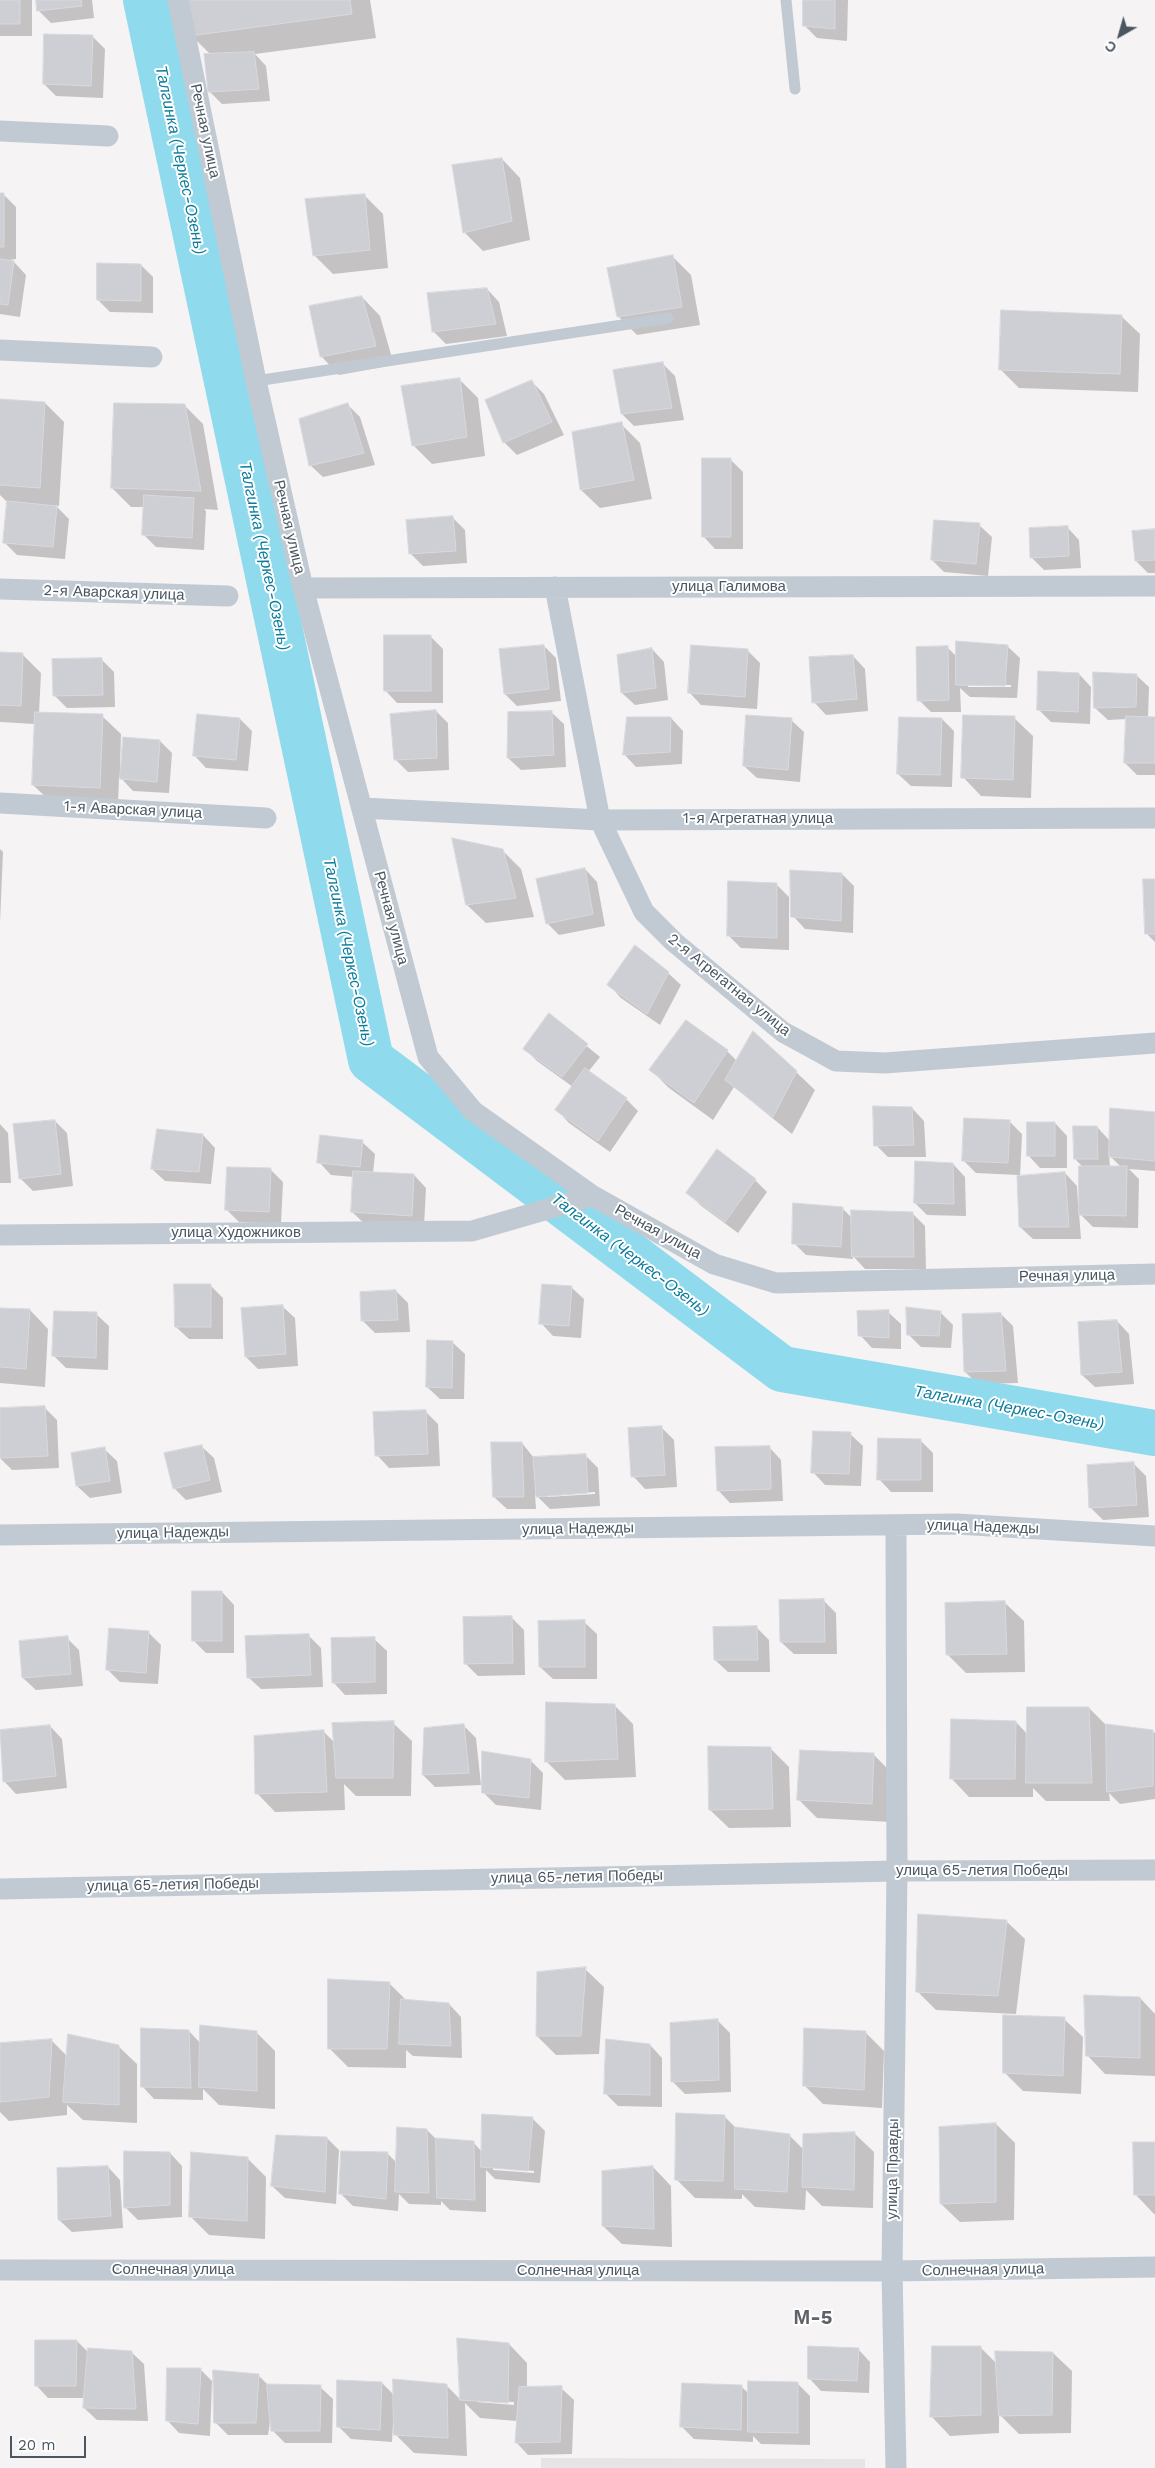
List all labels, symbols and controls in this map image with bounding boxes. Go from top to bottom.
north arrow [1095,10,1145,60]
text: С [1102,37,1120,56]
water label: Талгинка (Черкес-Озень) [151,64,209,256]
street label: Речная улица [186,82,224,180]
water label: Талгинка (Черкес-Озень) [235,460,293,652]
street label: Речная улица [269,478,309,576]
street label: улица Галимова [672,578,786,596]
street label: 2-я Аварская улица [43,582,185,604]
street label: 1-я Аварская улица [63,797,203,823]
street label: 1-я Агрегатная улица [683,810,833,828]
water label: Талгинка (Черкес-Озень) [319,856,377,1048]
street label: Речная улица [370,869,412,967]
street label: 2-я Агрегатная улица [664,930,794,1040]
water label: Талгинка (Черкес-Озень) [547,1189,713,1321]
street label: Речная улица [612,1201,704,1263]
street label: улица Художников [171,1224,301,1242]
street label: Речная улица [1019,1266,1115,1286]
water label: Талгинка (Черкес-Озень) [913,1382,1105,1434]
street label: улица Надежды [927,1516,1039,1538]
street label: улица Надежды [522,1519,634,1539]
street label: улица Надежды [117,1523,229,1543]
street label: улица 65-летия Победы [896,1862,1068,1880]
street label: улица 65-летия Победы [491,1867,663,1887]
street label: улица 65-летия Победы [87,1875,259,1895]
street label: улица Правды [883,2118,903,2220]
street label: Солнечная улица [922,2260,1044,2280]
street label: Солнечная улица [112,2261,234,2279]
street label: Солнечная улица [517,2262,639,2280]
district label: М-5 [794,2306,832,2330]
scale bar [12,2426,89,2458]
text: 20 m [18,2436,56,2454]

